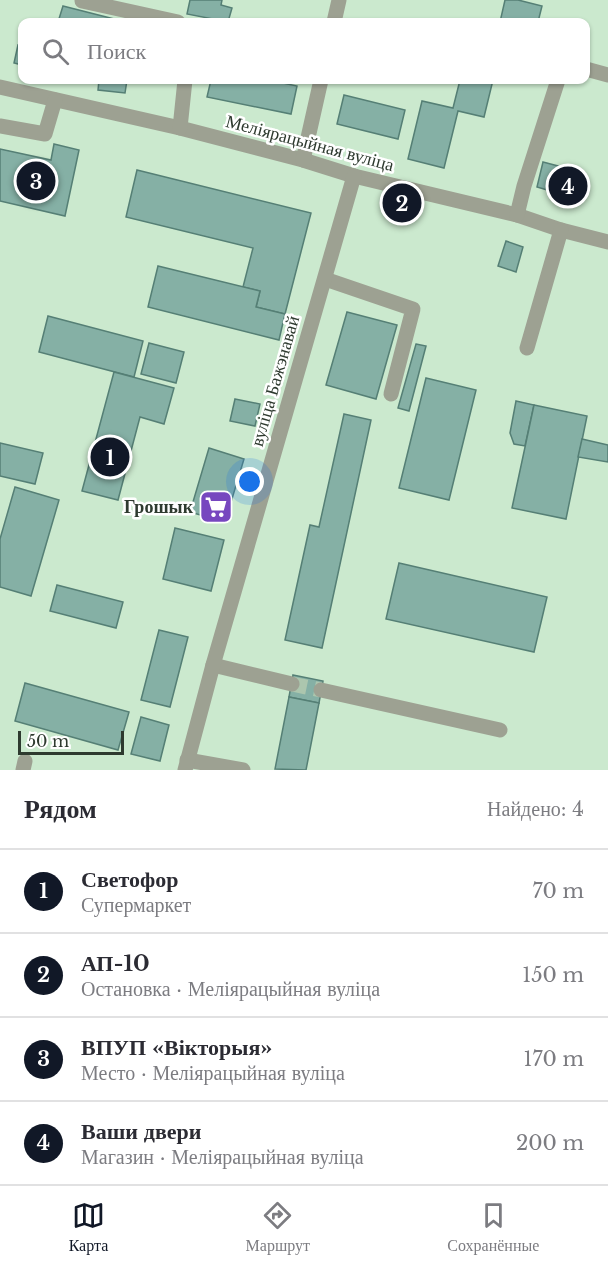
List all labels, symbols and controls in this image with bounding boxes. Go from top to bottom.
search box [18,18,590,84]
icon: search [39,35,72,68]
text: Поиск [87,38,146,65]
street label: Меліярацыйная вуліца [224,110,396,176]
pin: 3 [16,158,56,204]
pin: 4 [548,164,588,208]
pin: 2 [382,180,422,226]
street label: вуліца Бажэнавай [246,313,304,449]
pin: 1 [90,434,130,480]
your location [235,467,264,496]
supermarket icon: Грошык [198,489,234,525]
place label: Грошык [124,496,194,518]
scale bar [18,728,124,756]
text: 50 m [27,731,69,751]
text: Рядом [24,793,97,825]
text: Найдено: 4 [487,797,584,821]
text: Светофор [81,866,179,893]
text: 1 [39,879,48,903]
text: 70 m [532,879,584,903]
text: Супермаркет [81,893,191,917]
text: АП-10 [81,950,150,977]
text: 2 [37,963,50,987]
text: 150 m [522,963,584,987]
text: Остановка · Меліярацыйная вуліца [81,977,380,1001]
text: ВПУП «Вікторыя» [81,1034,273,1061]
text: 3 [37,1047,50,1071]
text: 170 m [524,1047,584,1071]
text: Место · Меліярацыйная вуліца [81,1061,345,1085]
text: Ваши двери [81,1118,201,1145]
text: 4 [37,1131,50,1155]
text: 200 m [516,1131,584,1155]
text: Магазин · Меліярацыйная вуліца [81,1145,364,1169]
tab: Карта [69,1199,108,1255]
tab: Маршрут [246,1199,310,1255]
tab: Сохранённые [447,1199,539,1255]

